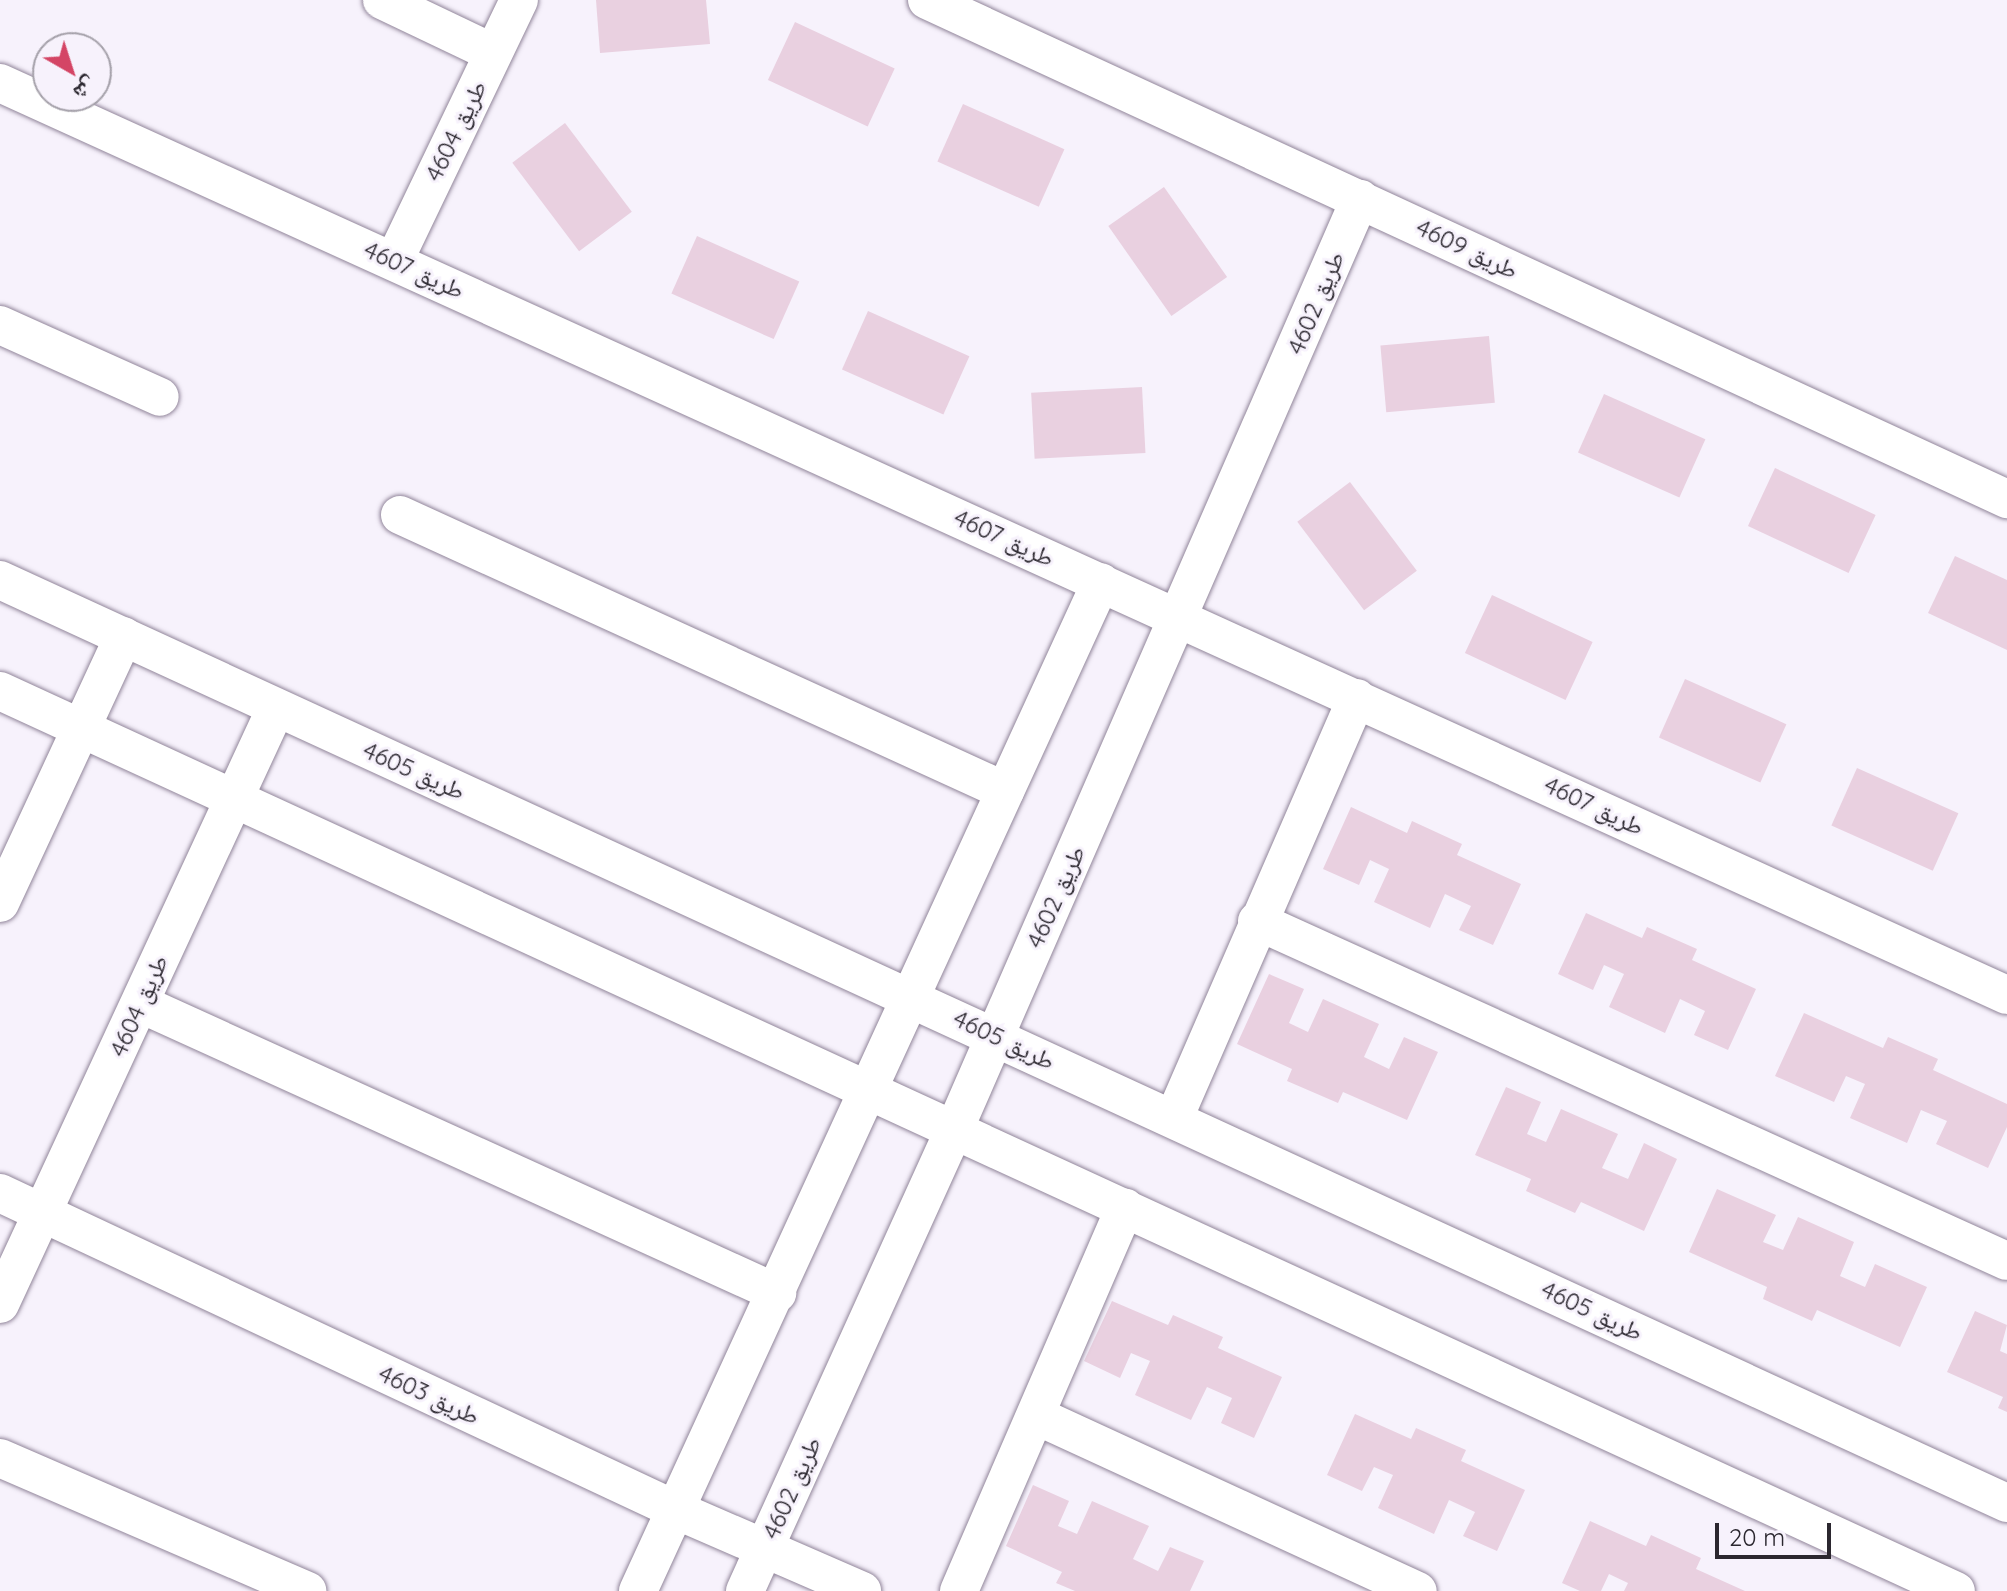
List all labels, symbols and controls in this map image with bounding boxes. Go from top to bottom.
north arrow [32,32,112,112]
text: ش [68,71,104,107]
street label: طريق 4604 [419,76,493,186]
street label: طريق 4609 [1412,213,1522,285]
street label: طريق 4607 [359,235,469,305]
street label: طريق 4602 [1281,247,1351,359]
street label: طريق 4607 [949,503,1059,573]
street label: طريق 4605 [359,736,469,806]
street label: طريق 4607 [1540,770,1648,842]
street label: طريق 4602 [1021,841,1091,953]
street label: طريق 4604 [104,951,174,1061]
street label: طريق 4605 [949,1004,1059,1076]
street label: طريق 4605 [1537,1275,1647,1347]
street label: طريق 4603 [374,1359,484,1431]
street label: طريق 4602 [757,1432,827,1544]
scale bar [1719,1507,1835,1557]
text: 20 m [1729,1522,1785,1552]

